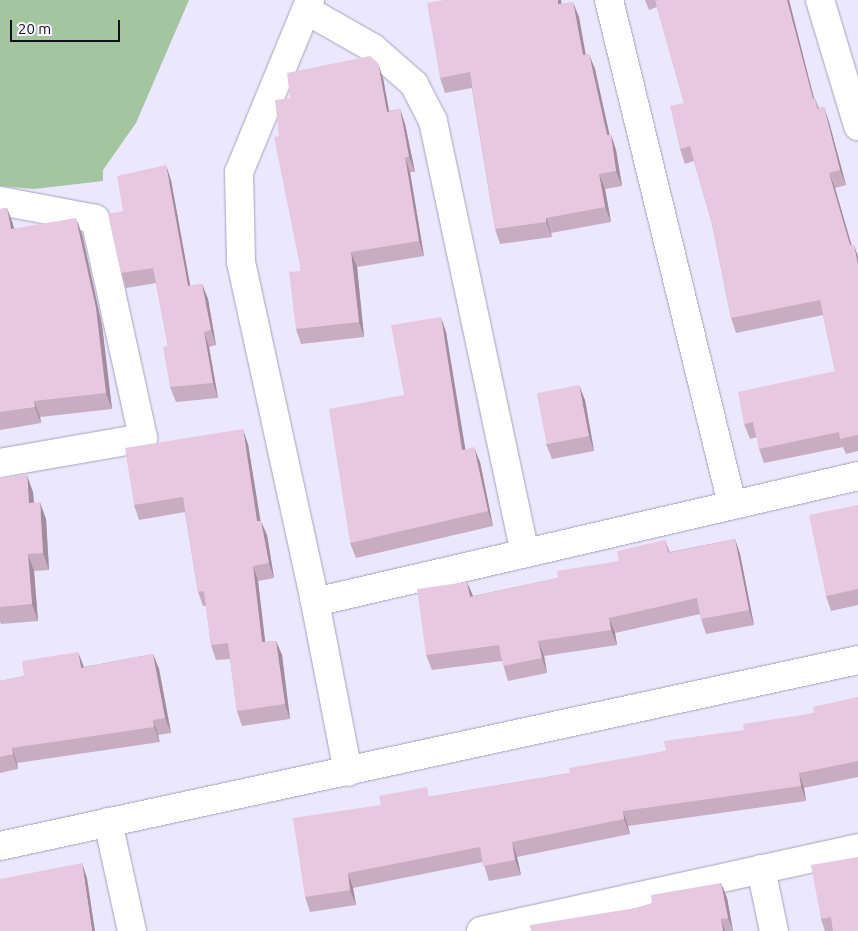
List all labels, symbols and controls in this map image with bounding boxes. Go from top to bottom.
scale bar [12,10,122,42]
text: 20 m [18,20,51,37]

